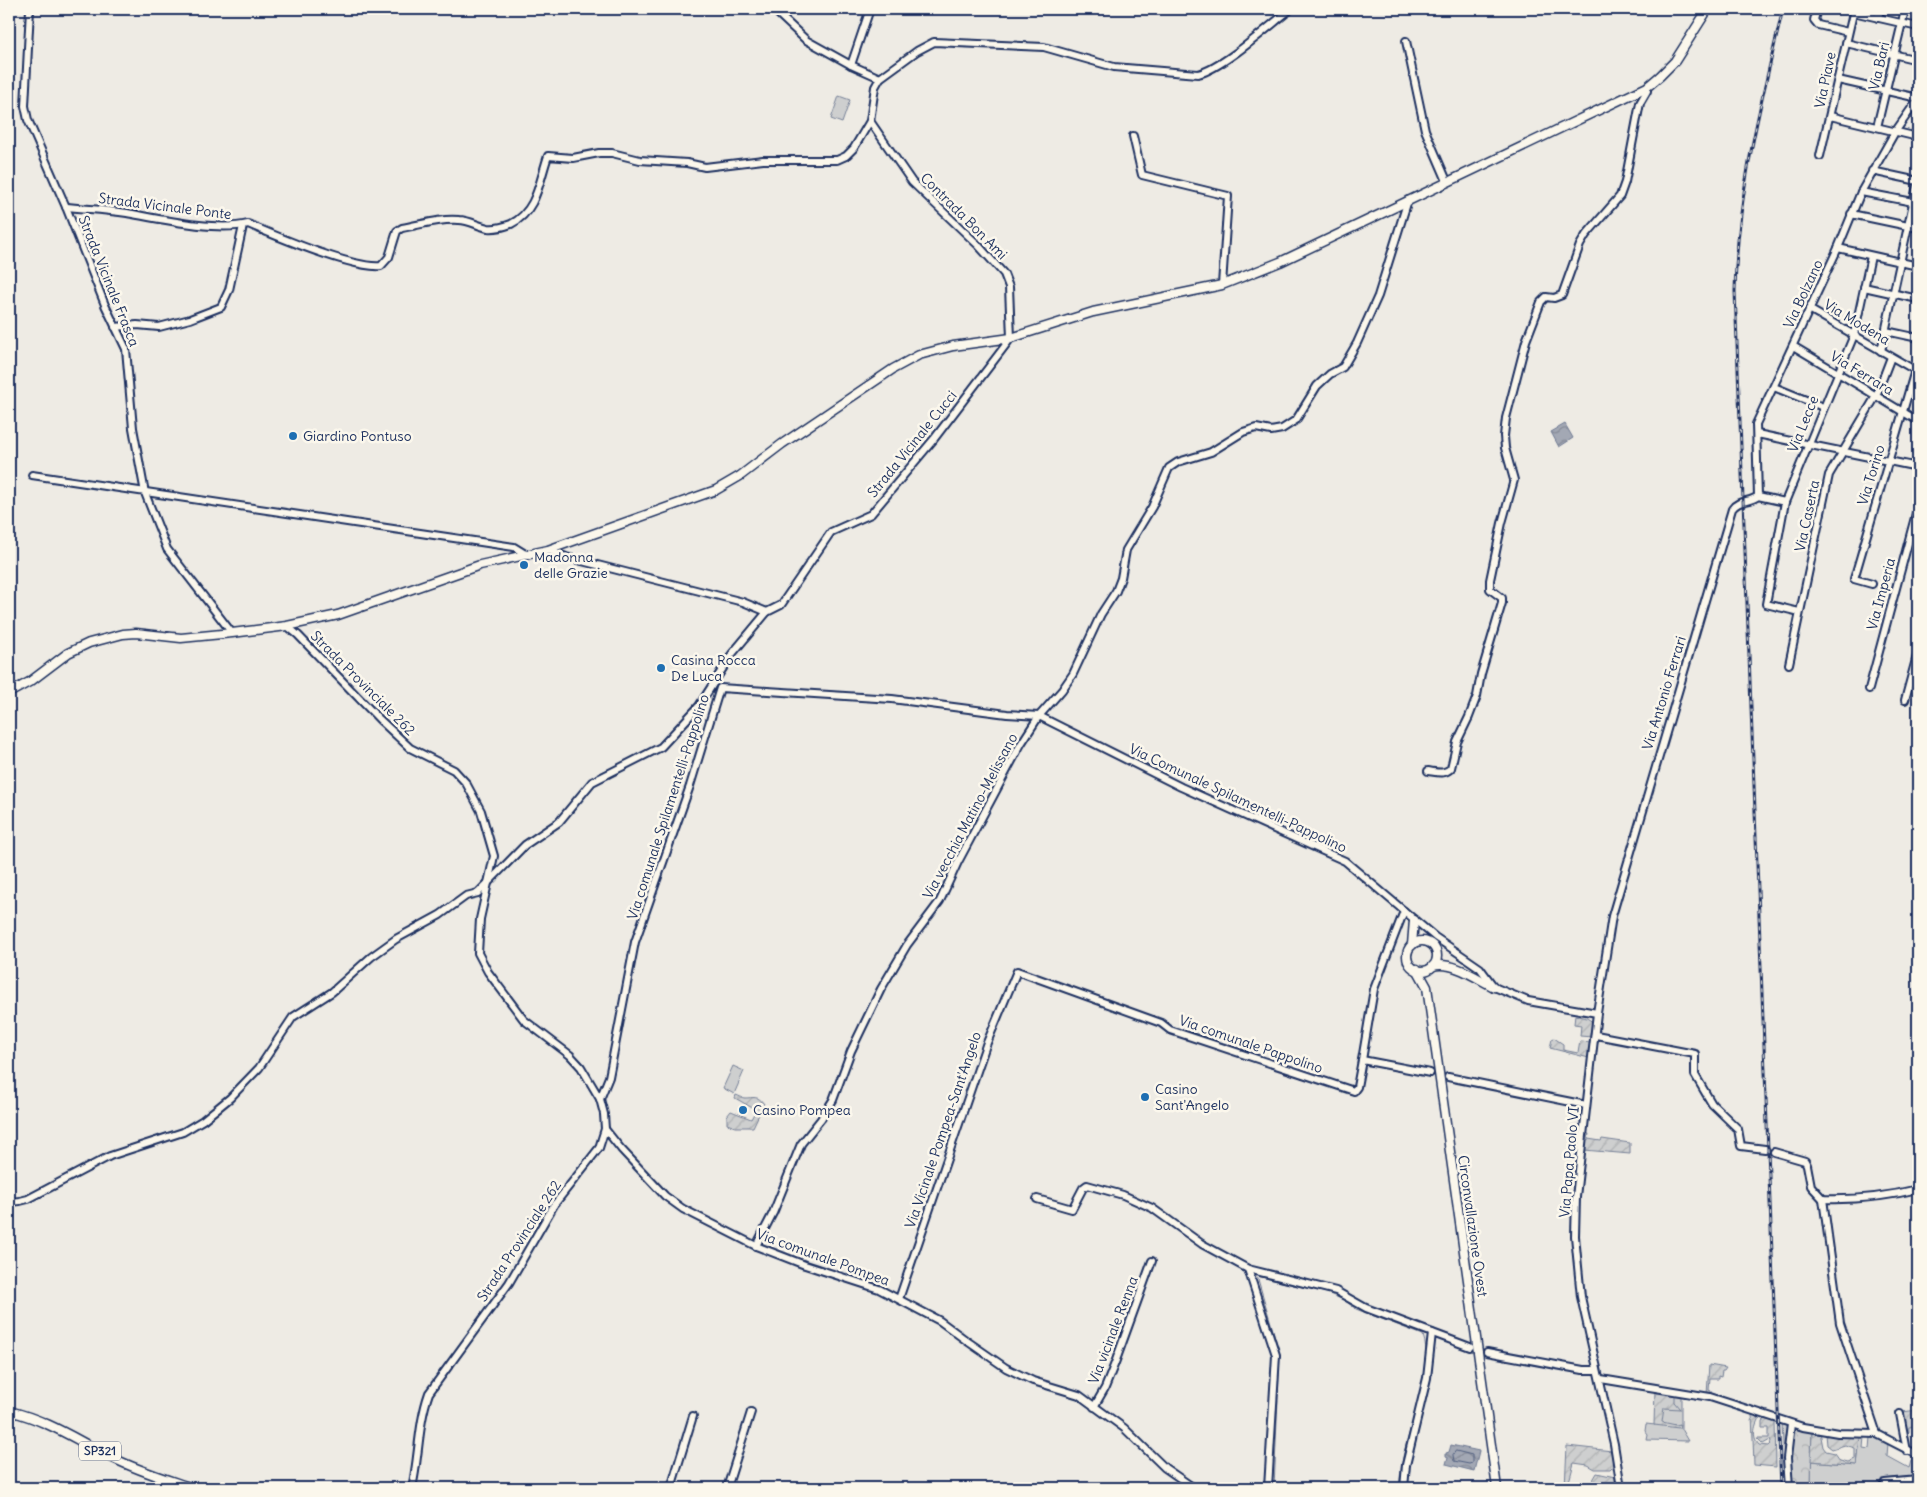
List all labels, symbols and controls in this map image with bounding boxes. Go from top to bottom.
street label: Via Bari [1865,40,1893,92]
street label: Via Piave [1810,50,1840,110]
street label: Contrada Bon Ami [917,169,1011,263]
street label: Strada Vicinale Ponte [98,189,232,223]
street label: Strada Vicinale Frasca [74,213,144,349]
street label: Via Bolzano [1779,257,1827,331]
street label: Via Modena [1821,295,1893,349]
street label: Via Ferrara [1827,347,1897,399]
street label: Strada Vicinale Cucci [863,387,961,501]
street label: Via Lecce [1784,393,1822,455]
place label: Giardino Pontuso [303,427,412,445]
marker: Giardino Pontuso [287,430,299,442]
street label: Via Torino [1853,442,1889,507]
street label: Via Caserta [1791,479,1823,553]
place label: Madonna delle Grazie [534,548,608,582]
street label: Via Imperia [1863,556,1899,632]
marker: Madonna delle Grazie [518,559,530,571]
street label: Strada Provinciale 262 [307,627,419,739]
street label: Via Antonio Ferrari [1638,634,1690,752]
place label: Casina Rocca De Luca [671,651,756,685]
marker: Casina Rocca De Luca [655,662,667,674]
street label: Via comunale Spilamentelli-Pappolino [623,692,713,922]
street label: Via vecchia Matino-Melissano [919,730,1021,902]
street label: Via Comunale Spilamentelli-Pappolino [1126,740,1350,857]
street label: Via comunale Pappolino [1177,1011,1325,1077]
street label: Via Vicinale Pompea-Sant'Angelo [901,1029,985,1231]
place label: Casino Sant'Angelo [1155,1080,1229,1114]
marker: Casino Sant'Angelo [1139,1091,1151,1103]
place label: Casino Pompea [753,1101,851,1119]
marker: Casino Pompea [737,1104,749,1116]
street label: Via Papa Paolo VI [1555,1106,1583,1218]
street label: Circonvallazione Ovest [1454,1154,1492,1298]
street label: Strada Provinciale 262 [473,1177,565,1305]
street label: Via comunale Pompea [754,1225,892,1289]
street label: Via vicinale Renna [1084,1274,1142,1386]
road number: SP321 [79,1442,121,1460]

